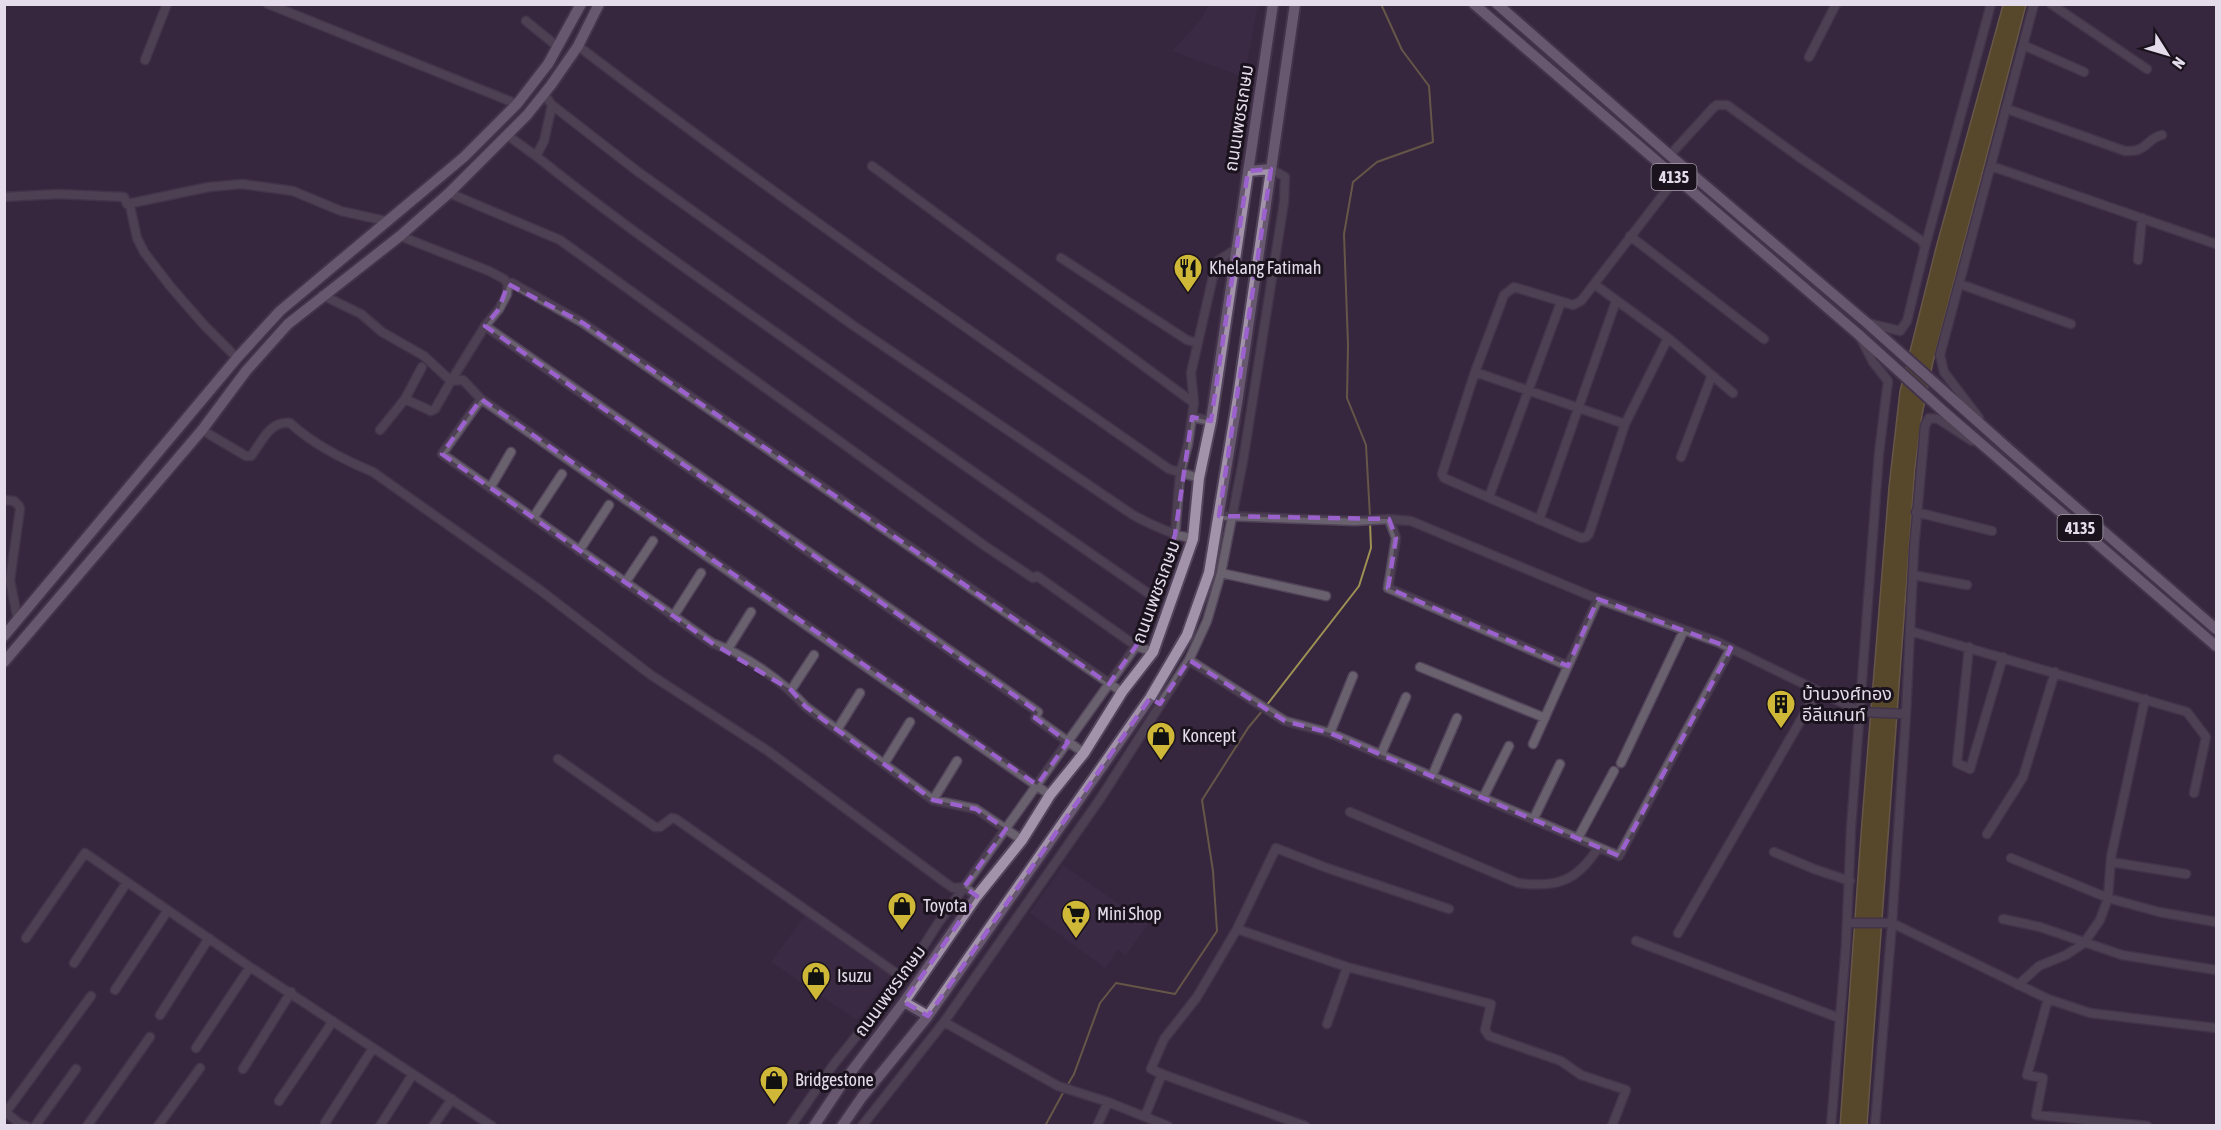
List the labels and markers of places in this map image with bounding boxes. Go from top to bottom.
restaurant icon: Khelang Fatimah [1172,252,1204,294]
place label: Khelang Fatimah [1209,257,1321,278]
place label: บ้านวงศ์ทอง อีลีแกนท์ [1802,683,1892,725]
building icon: บ้านวงศ์ทอง อีลีแกนท์ [1765,688,1797,730]
shop icon: Koncept [1145,720,1177,762]
place label: Koncept [1182,725,1236,746]
shop icon: Toyota [886,890,918,932]
place label: Toyota [923,895,967,916]
supermarket icon: Mini Shop [1060,898,1092,940]
place label: Mini Shop [1097,903,1162,924]
shop icon: Isuzu [800,960,832,1002]
place label: Isuzu [837,965,872,986]
shop icon: Bridgestone [758,1064,790,1106]
place label: Bridgestone [795,1069,874,1090]

